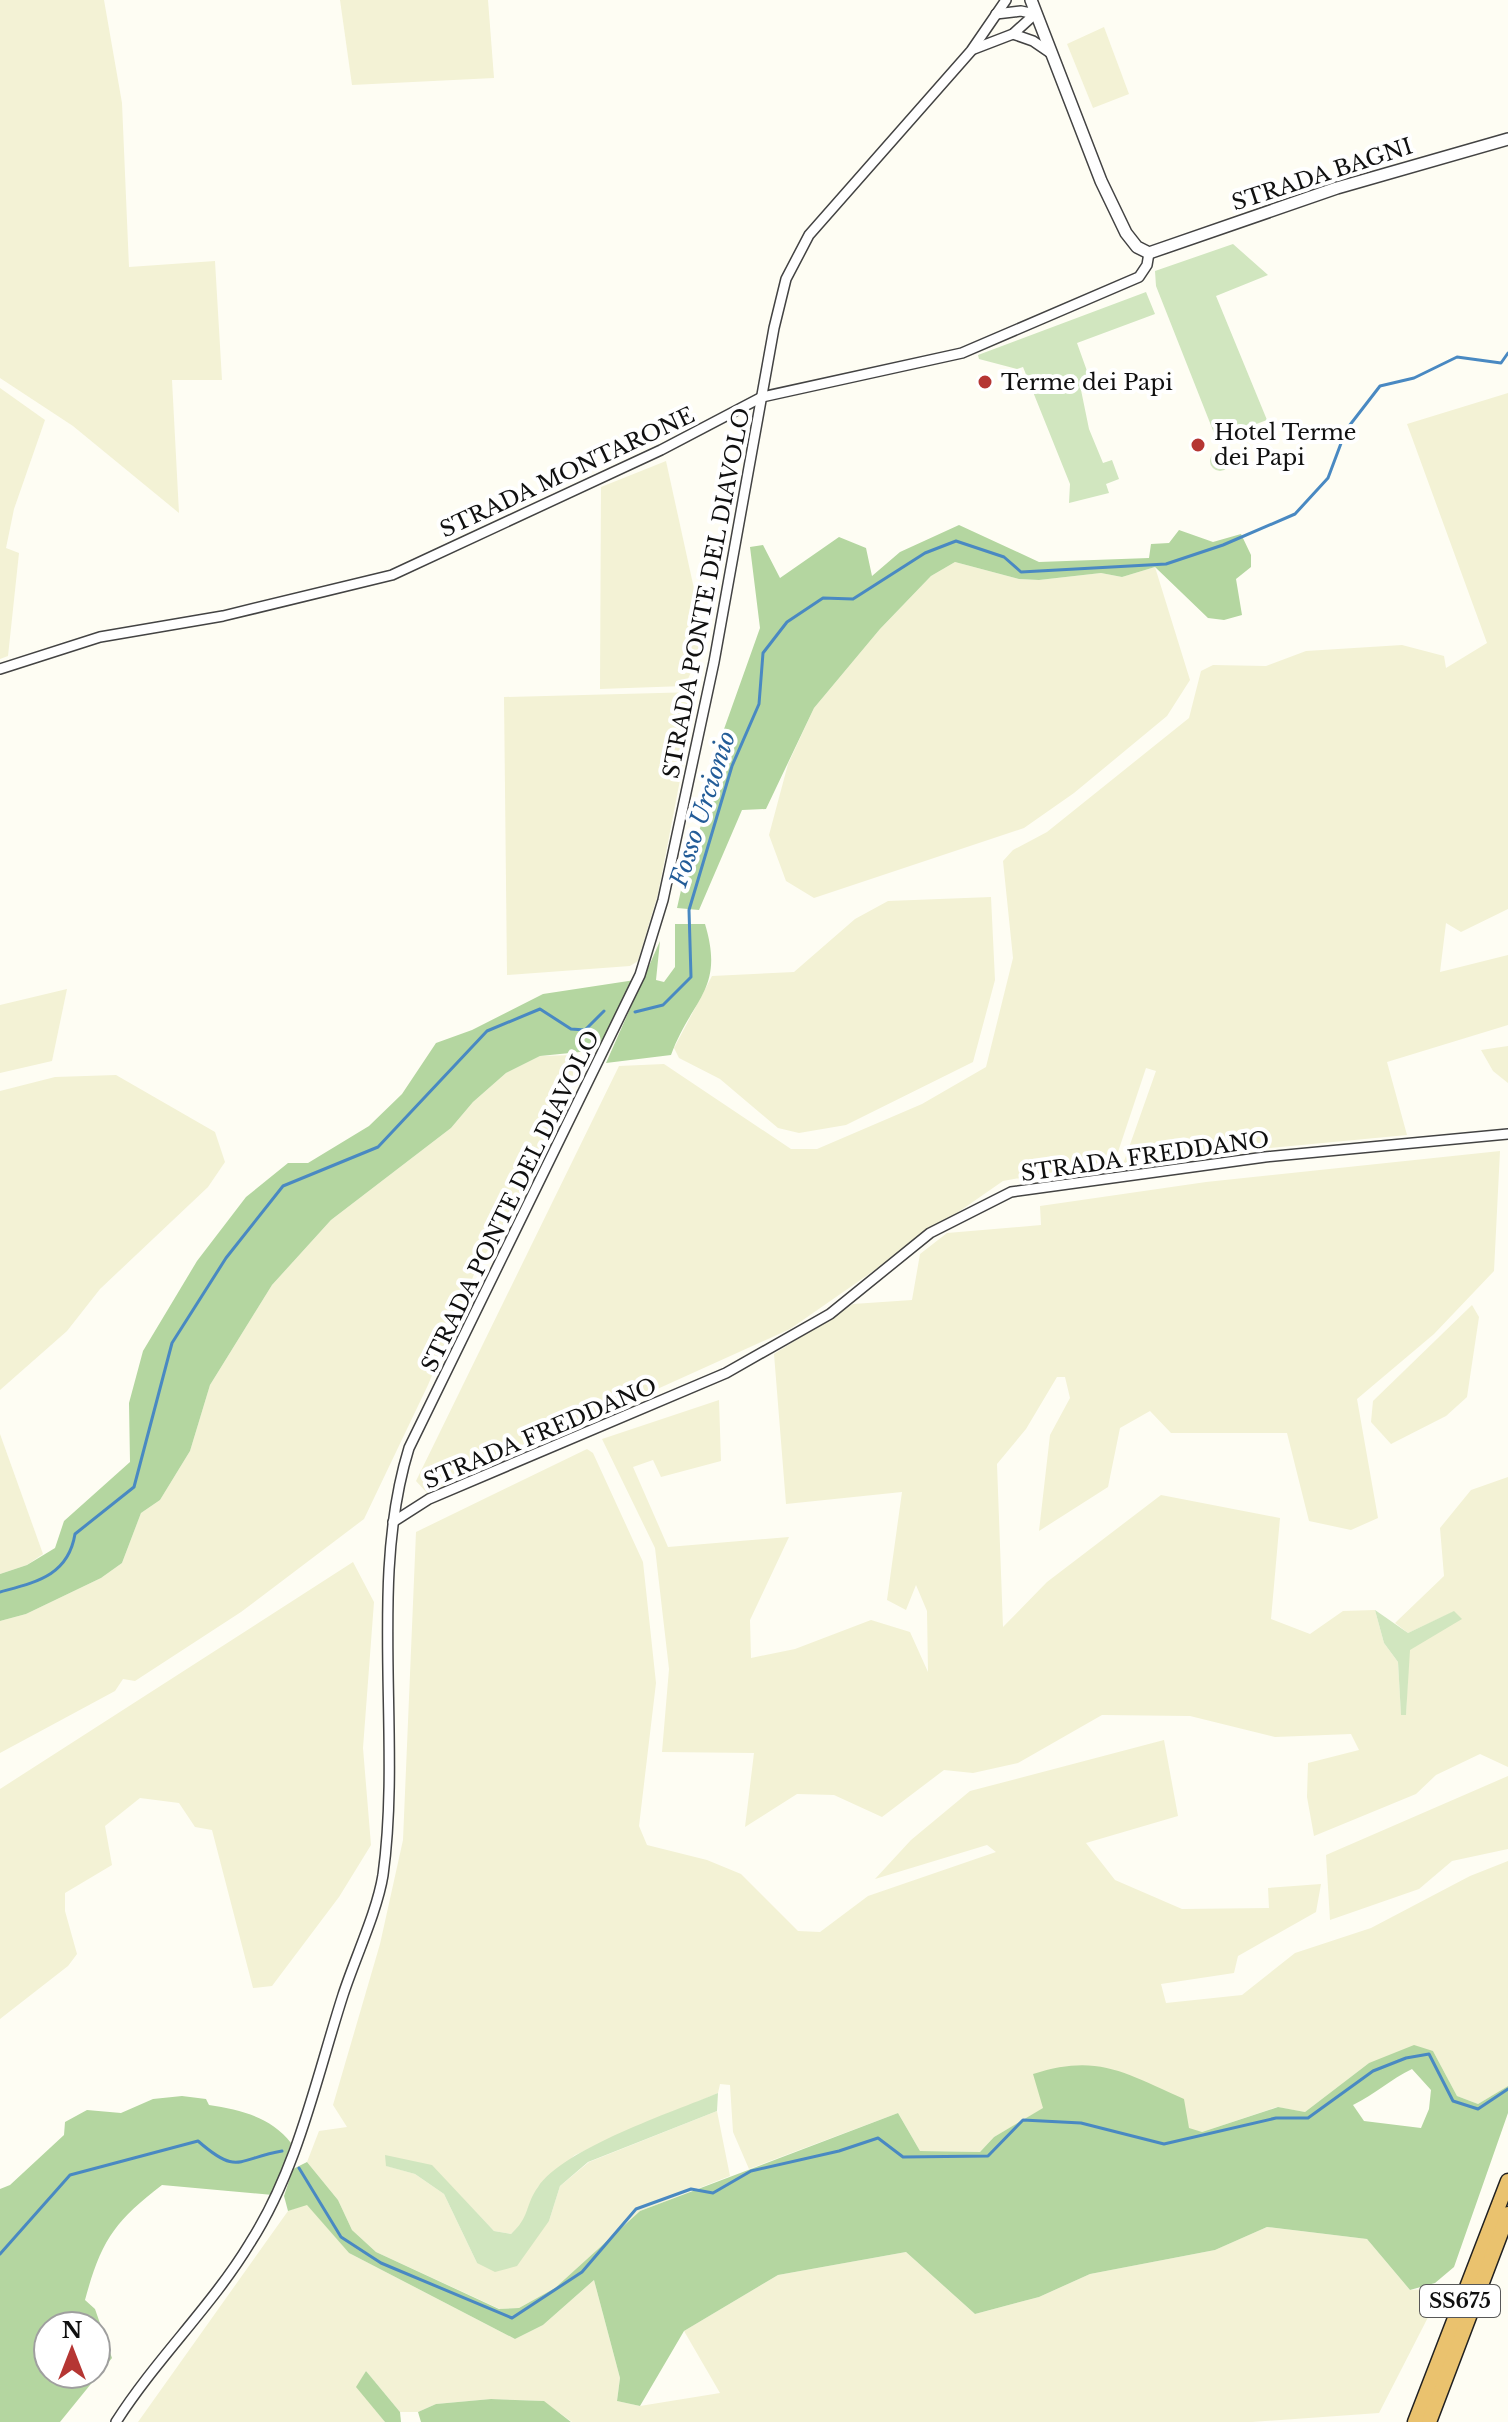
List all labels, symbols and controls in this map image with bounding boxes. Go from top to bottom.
street label: STRADA BAGNI [1228,133,1416,216]
place label: Terme dei Papi [1001,369,1173,396]
marker: Terme dei Papi [976,373,994,391]
street label: STRADA MONTARONE [436,402,699,543]
street label: STRADA PONTE DEL DIAVOLO [657,406,756,781]
place label: Hotel Terme dei Papi [1214,419,1356,471]
marker: Hotel Terme dei Papi [1189,436,1207,454]
water label: Fosso Urcionio [663,727,741,891]
street label: STRADA PONTE DEL DIAVOLO [416,1026,605,1376]
street label: STRADA FREDDANO [1019,1126,1271,1187]
street label: STRADA FREDDANO [420,1372,661,1495]
road number: SS675 [1420,2285,1500,2317]
north arrow [32,2310,112,2390]
text: N [62,2317,83,2344]

